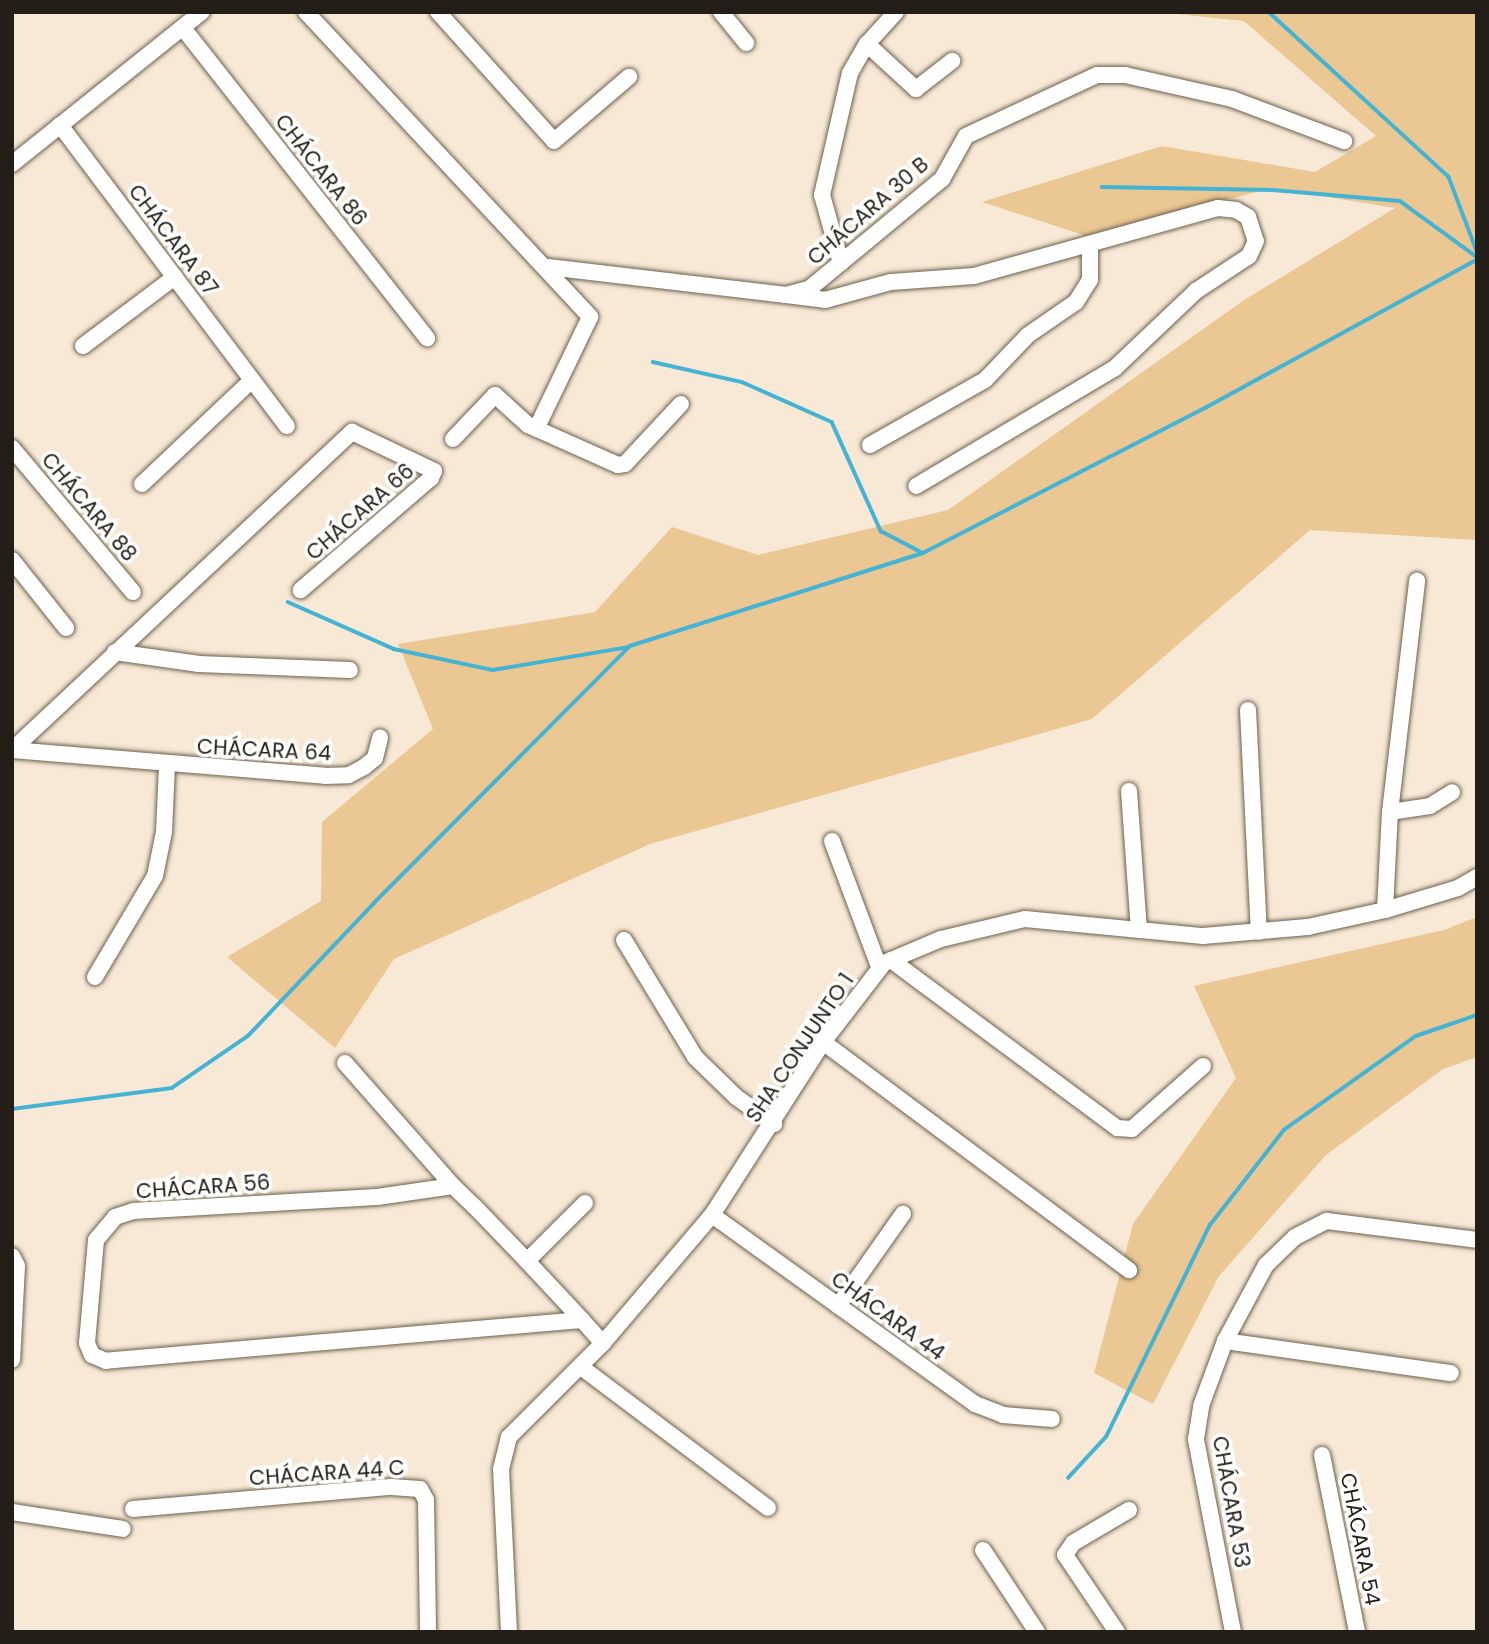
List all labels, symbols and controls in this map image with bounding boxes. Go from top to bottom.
street label: CHÁCARA 86 [270,109,372,231]
street label: CHÁCARA 30 B [802,152,934,270]
street label: CHÁCARA 87 [123,180,223,300]
street label: CHÁCARA 88 [36,447,142,567]
street label: CHÁCARA 66 [301,458,419,566]
street label: CHÁCARA 64 [196,734,332,766]
street label: SHA CONJUNTO 1 [741,969,859,1127]
street label: CHÁCARA 56 [135,1170,271,1204]
street label: CHÁCARA 44 [826,1266,950,1366]
street label: CHÁCARA 53 [1207,1434,1255,1570]
street label: CHÁCARA 44 C [248,1455,406,1491]
street label: CHÁCARA 54 [1335,1471,1385,1607]

